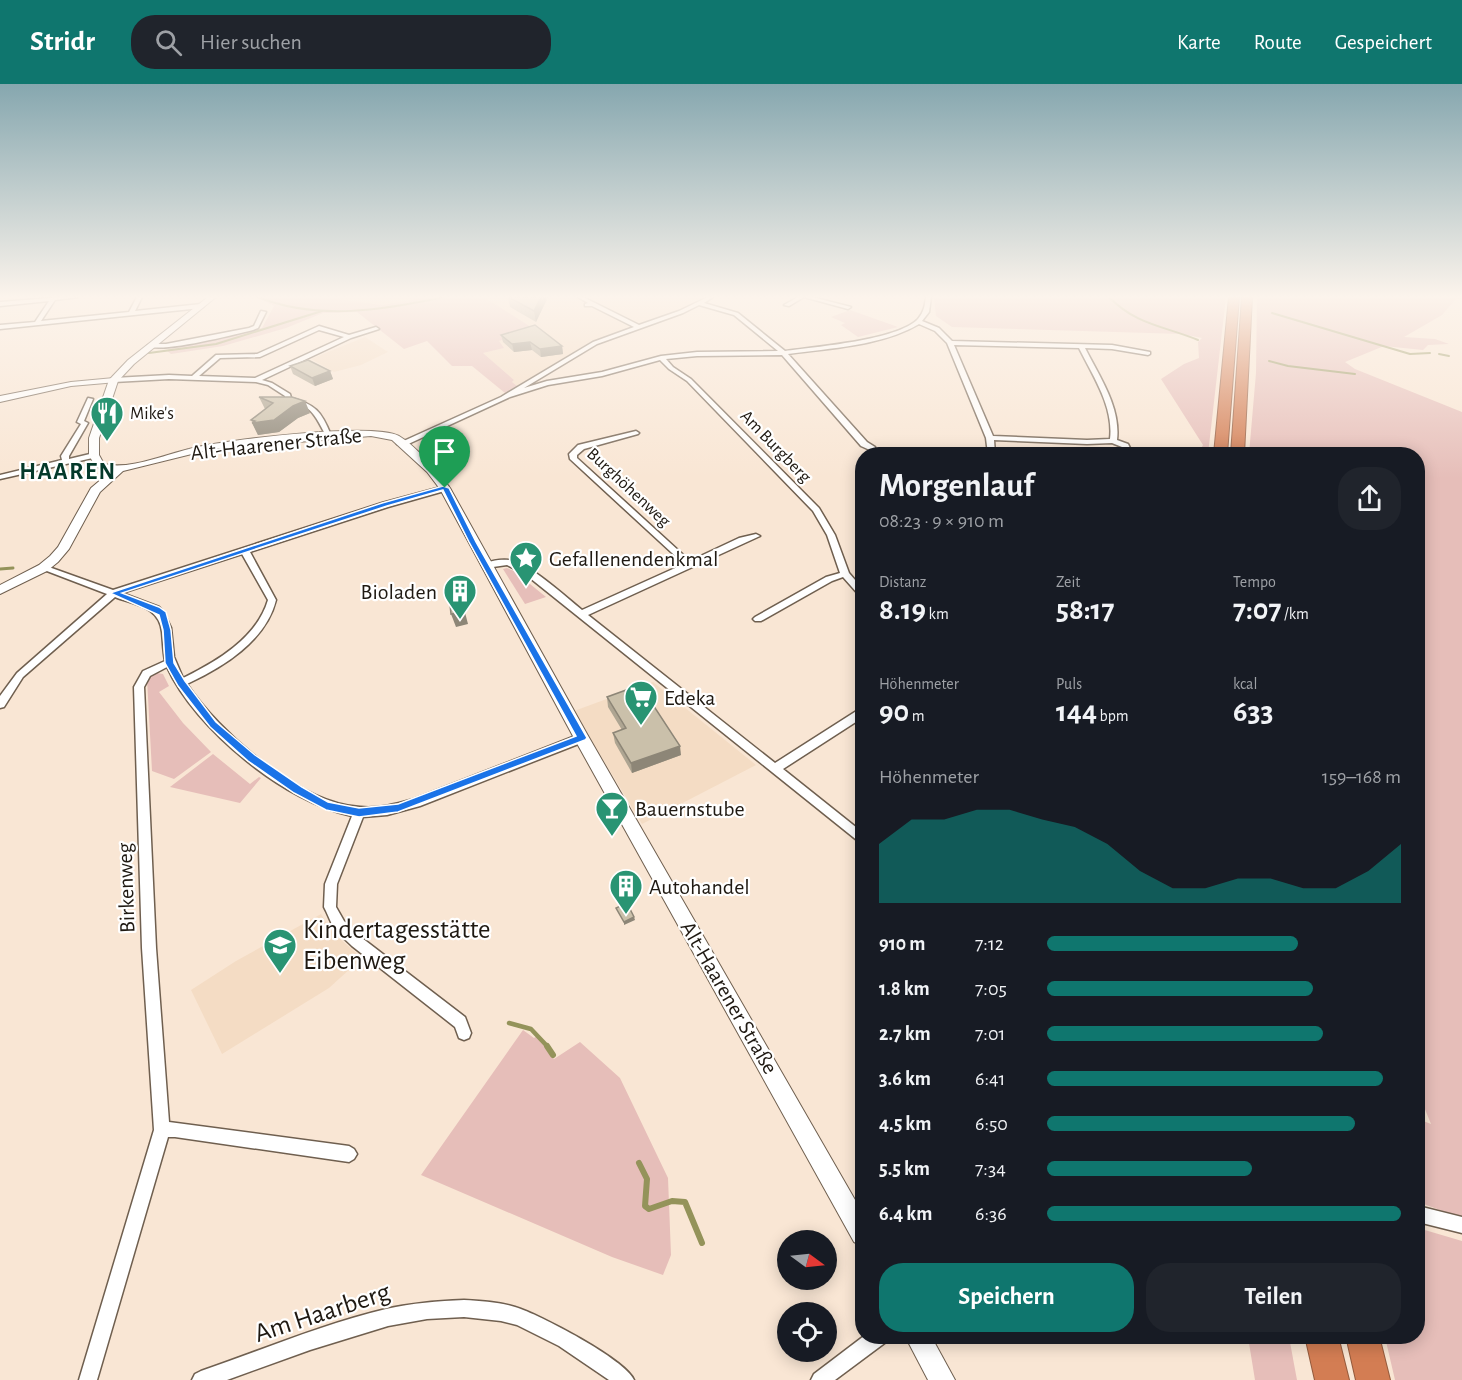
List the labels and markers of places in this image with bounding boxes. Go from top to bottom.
restaurant icon: Mike's [89,395,125,442]
place label: Mike's [130,405,174,423]
pin [419,426,470,488]
place icon: Gefallenendenkmal [508,540,544,587]
place label: Gefallenendenkmal [549,548,719,570]
building icon: Bioladen [442,573,478,620]
place label: Bioladen [361,581,437,603]
supermarket icon: Edeka [623,679,659,726]
place label: Edeka [664,687,715,709]
bar icon: Bauernstube [594,790,630,837]
place label: Bauernstube [635,798,745,820]
building icon: Autohandel [608,868,644,915]
place label: Autohandel [649,876,750,898]
place label: Kindertagesstätte Eibenweg [303,916,490,974]
school or university icon: Kindertagesstätte Eibenweg [262,927,298,974]

